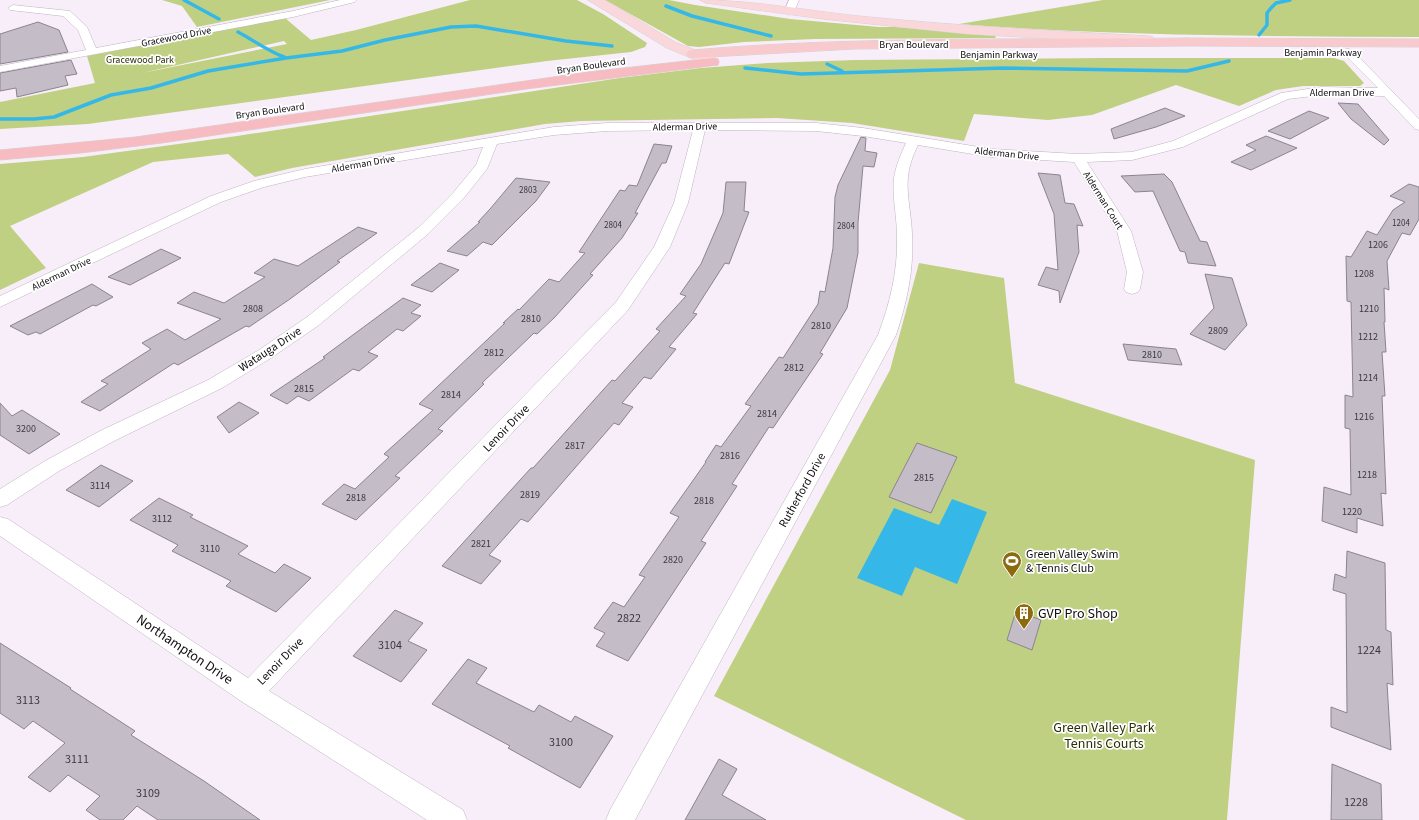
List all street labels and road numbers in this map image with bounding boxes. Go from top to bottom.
street label: Gracewood Drive [140,23,212,51]
street label: Bryan Boulevard [879,38,949,52]
street label: Benjamin Parkway [1284,46,1362,60]
street label: Benjamin Parkway [960,48,1038,62]
street label: Bryan Boulevard [556,54,626,78]
street label: Alderman Drive [1310,86,1374,100]
street label: Bryan Boulevard [235,99,305,123]
street label: Alderman Drive [653,119,717,135]
street label: Alderman Drive [974,144,1040,164]
street label: Alderman Drive [330,151,396,176]
street label: Alderman Court [1080,169,1127,233]
street label: Alderman Drive [29,253,93,294]
street label: Watauga Drive [236,323,305,376]
street label: Lenoir Drive [479,401,533,456]
street label: Rutherford Drive [775,450,830,531]
street label: Northampton Drive [132,610,237,690]
street label: Lenoir Drive [253,634,307,689]

